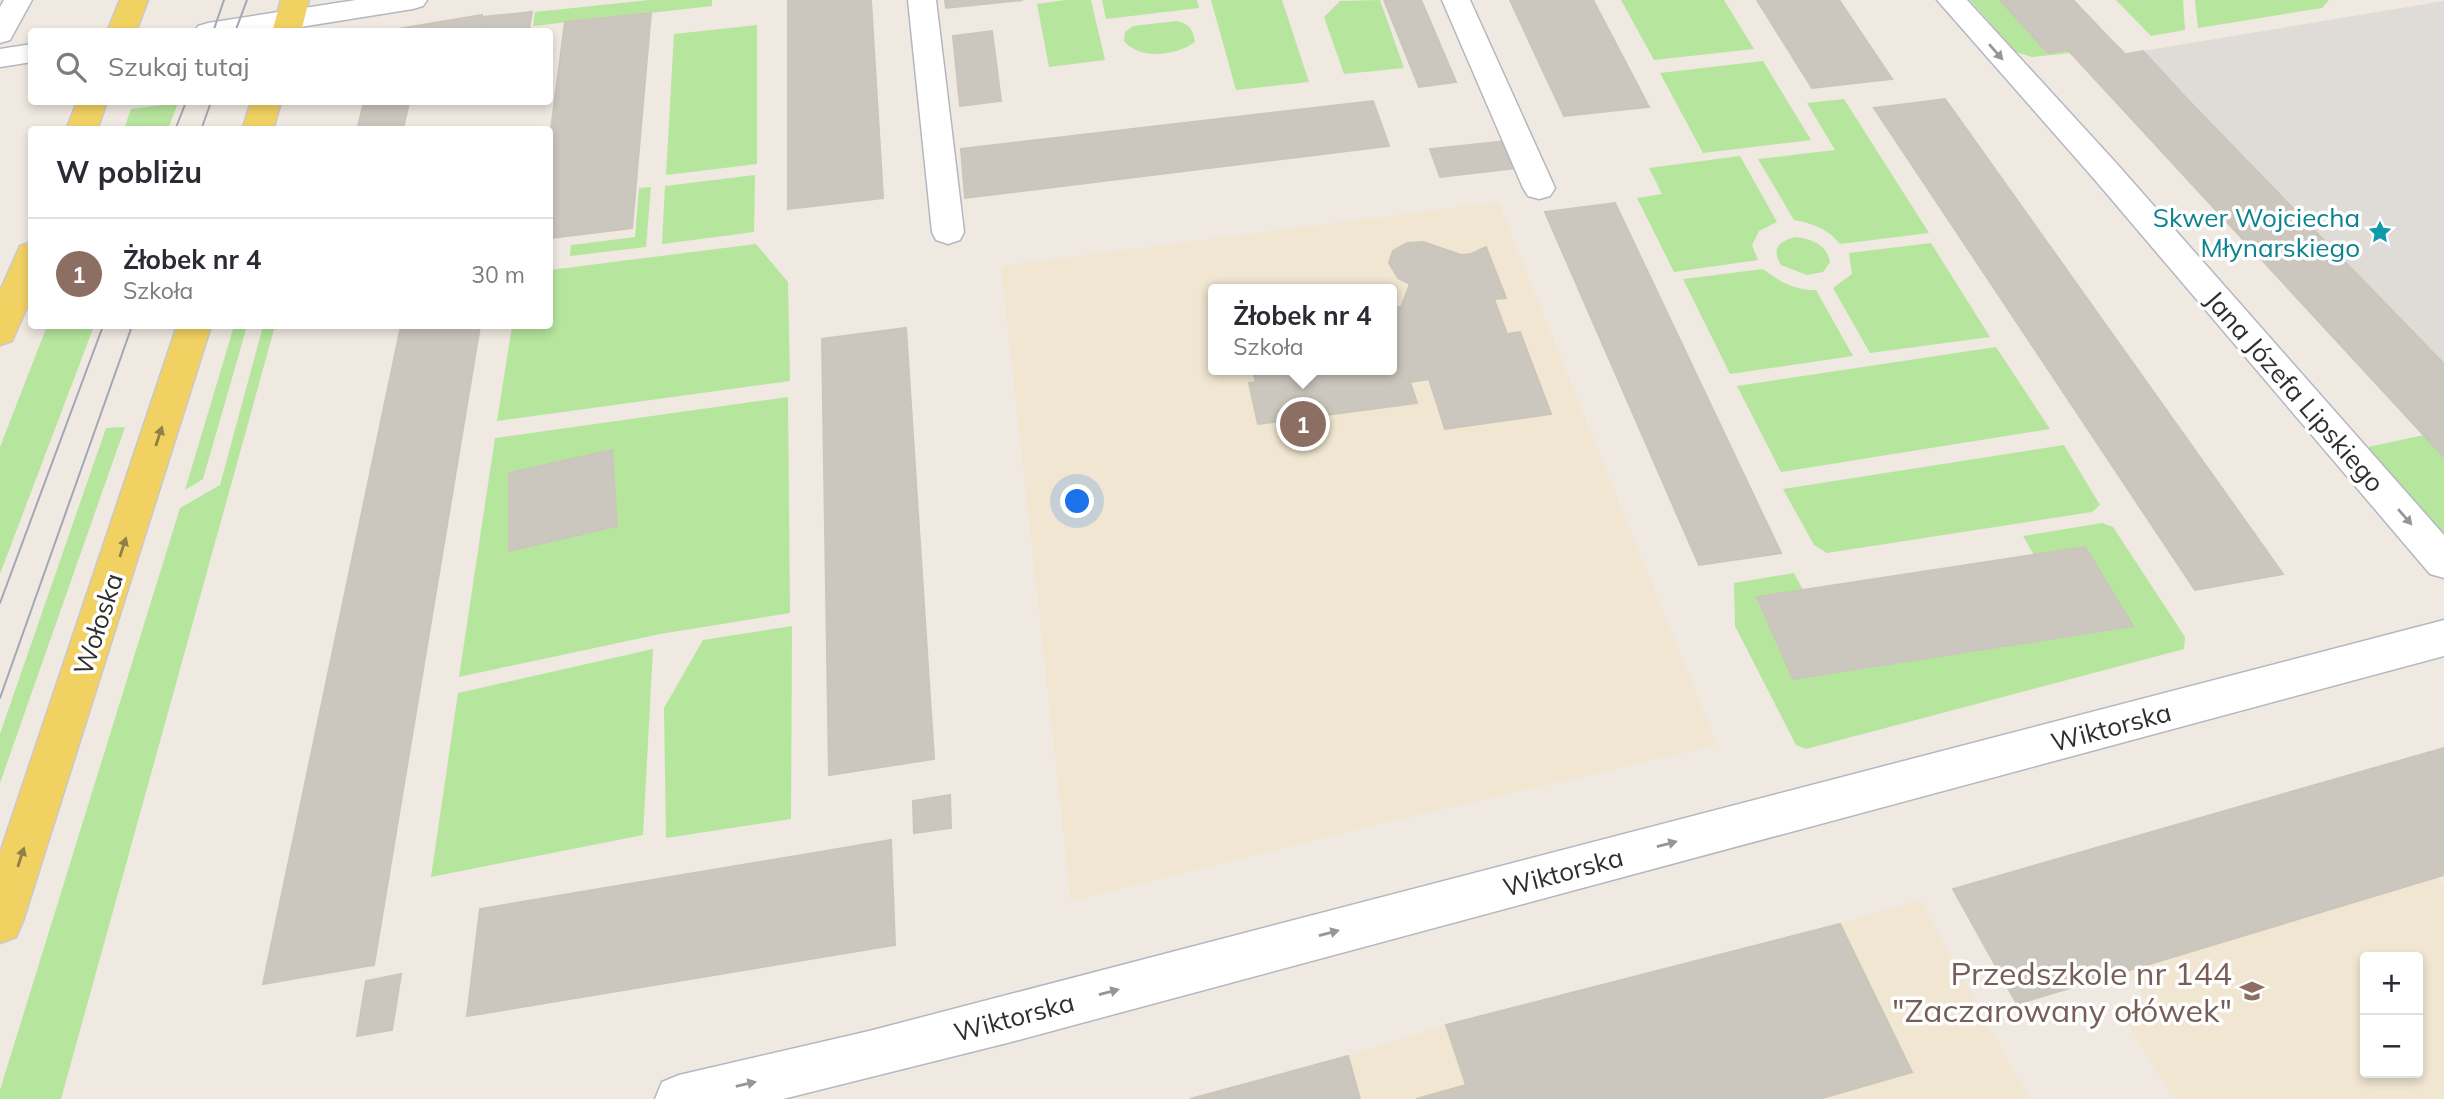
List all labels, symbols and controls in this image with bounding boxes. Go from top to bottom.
search box [28,28,553,105]
one-way arrow [1988,43,2003,60]
icon: search [52,48,90,86]
text: Szukaj tutaj [108,50,250,83]
text: W pobliżu [56,153,202,191]
place label: Skwer Wojciecha Młynarskiego [2153,201,2360,264]
place icon: Skwer Wojciecha Młynarskiego [2366,218,2394,246]
text: Żłobek nr 4 [123,243,261,276]
text: 1 [72,260,86,289]
text: 30 m [471,260,525,289]
text: Szkoła [123,276,193,305]
street label: Jana Józefa Lipskiego [2198,283,2392,499]
popup [1208,284,1397,375]
text: Żłobek nr 4 [1233,299,1372,332]
text: Szkoła [1233,332,1303,361]
pin: 1 [1280,398,1326,450]
one-way arrow [154,426,164,447]
your location [1060,484,1094,518]
one-way arrow [2397,508,2413,526]
one-way arrow [118,537,128,558]
street label: Wołoska [66,569,130,679]
street label: Wiktorska [2047,695,2175,759]
one-way arrow [1656,838,1678,849]
street label: Wiktorska [1499,840,1627,904]
one-way arrow [16,846,27,867]
one-way arrow [1318,927,1340,938]
map controls [2360,952,2423,1078]
button: + [2360,952,2423,1015]
place label: Przedszkole nr 144 "Zaczarowany ołówek" [1892,953,2232,1030]
school or university icon: Przedszkole nr 144 "Zaczarowany ołówek" [2238,977,2266,1005]
street label: Wiktorska [950,985,1078,1049]
one-way arrow [1098,986,1120,997]
button: − [2360,1015,2423,1078]
one-way arrow [735,1078,757,1089]

